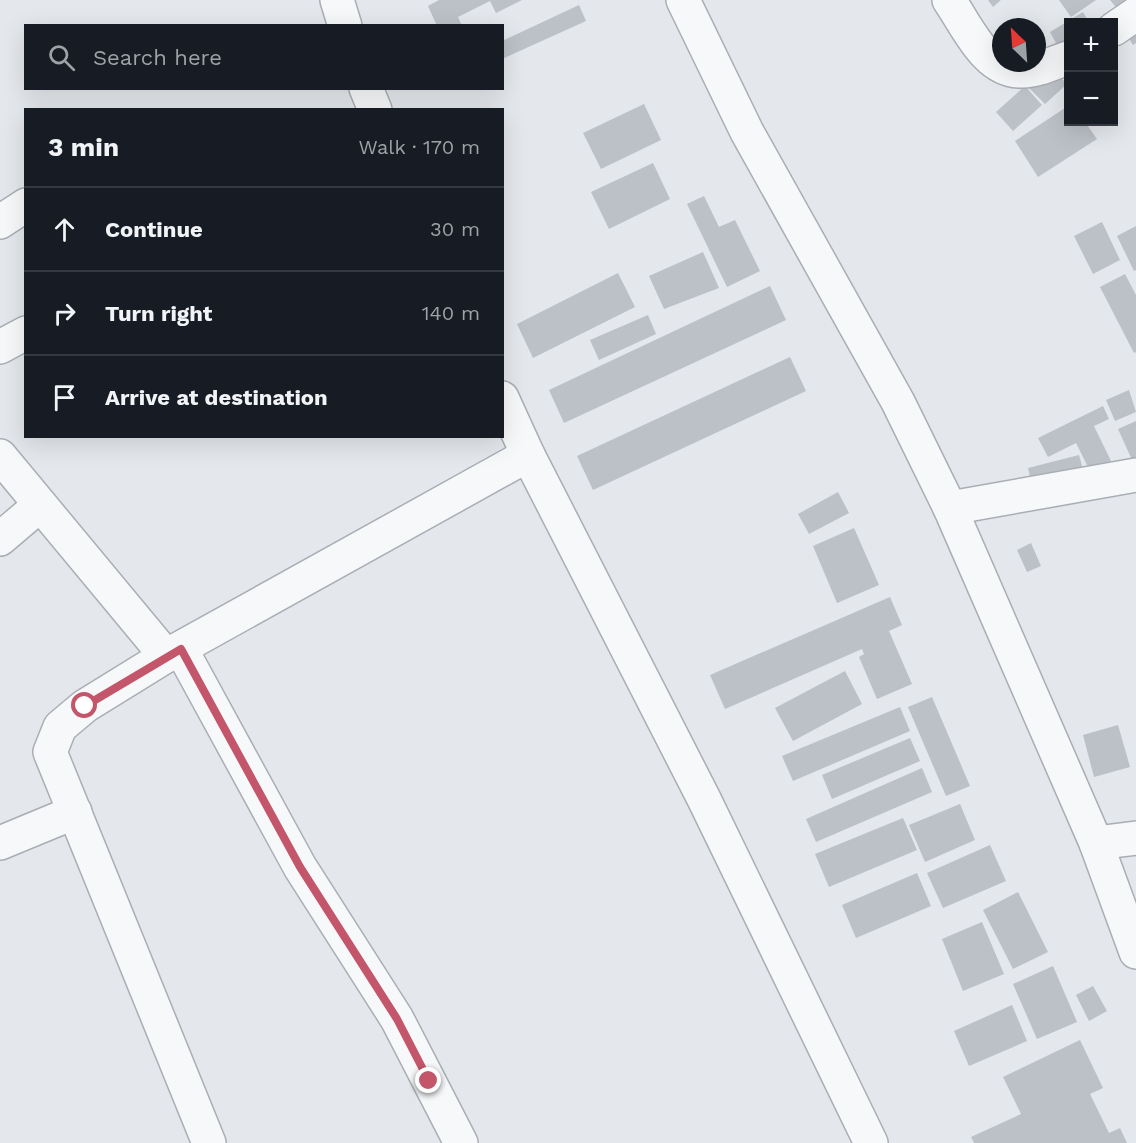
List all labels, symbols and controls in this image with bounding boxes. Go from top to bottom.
north arrow [992,18,1046,72]
map controls [1064,18,1118,126]
button: + [1064,18,1118,72]
search box [24,24,504,90]
icon: search [45,41,78,74]
text: Search here [93,45,222,70]
button: − [1064,72,1118,126]
text: 3 min [48,132,119,162]
text: Walk · 170 m [359,135,480,159]
icon: ahead [48,213,81,246]
text: Continue [105,217,203,242]
text: 30 m [430,217,480,241]
icon: right [48,297,81,330]
text: Turn right [105,301,212,326]
text: 140 m [422,301,480,325]
icon: arrive [48,381,81,414]
text: Arrive at destination [105,385,328,410]
route start [71,692,97,718]
route end [415,1067,441,1093]

